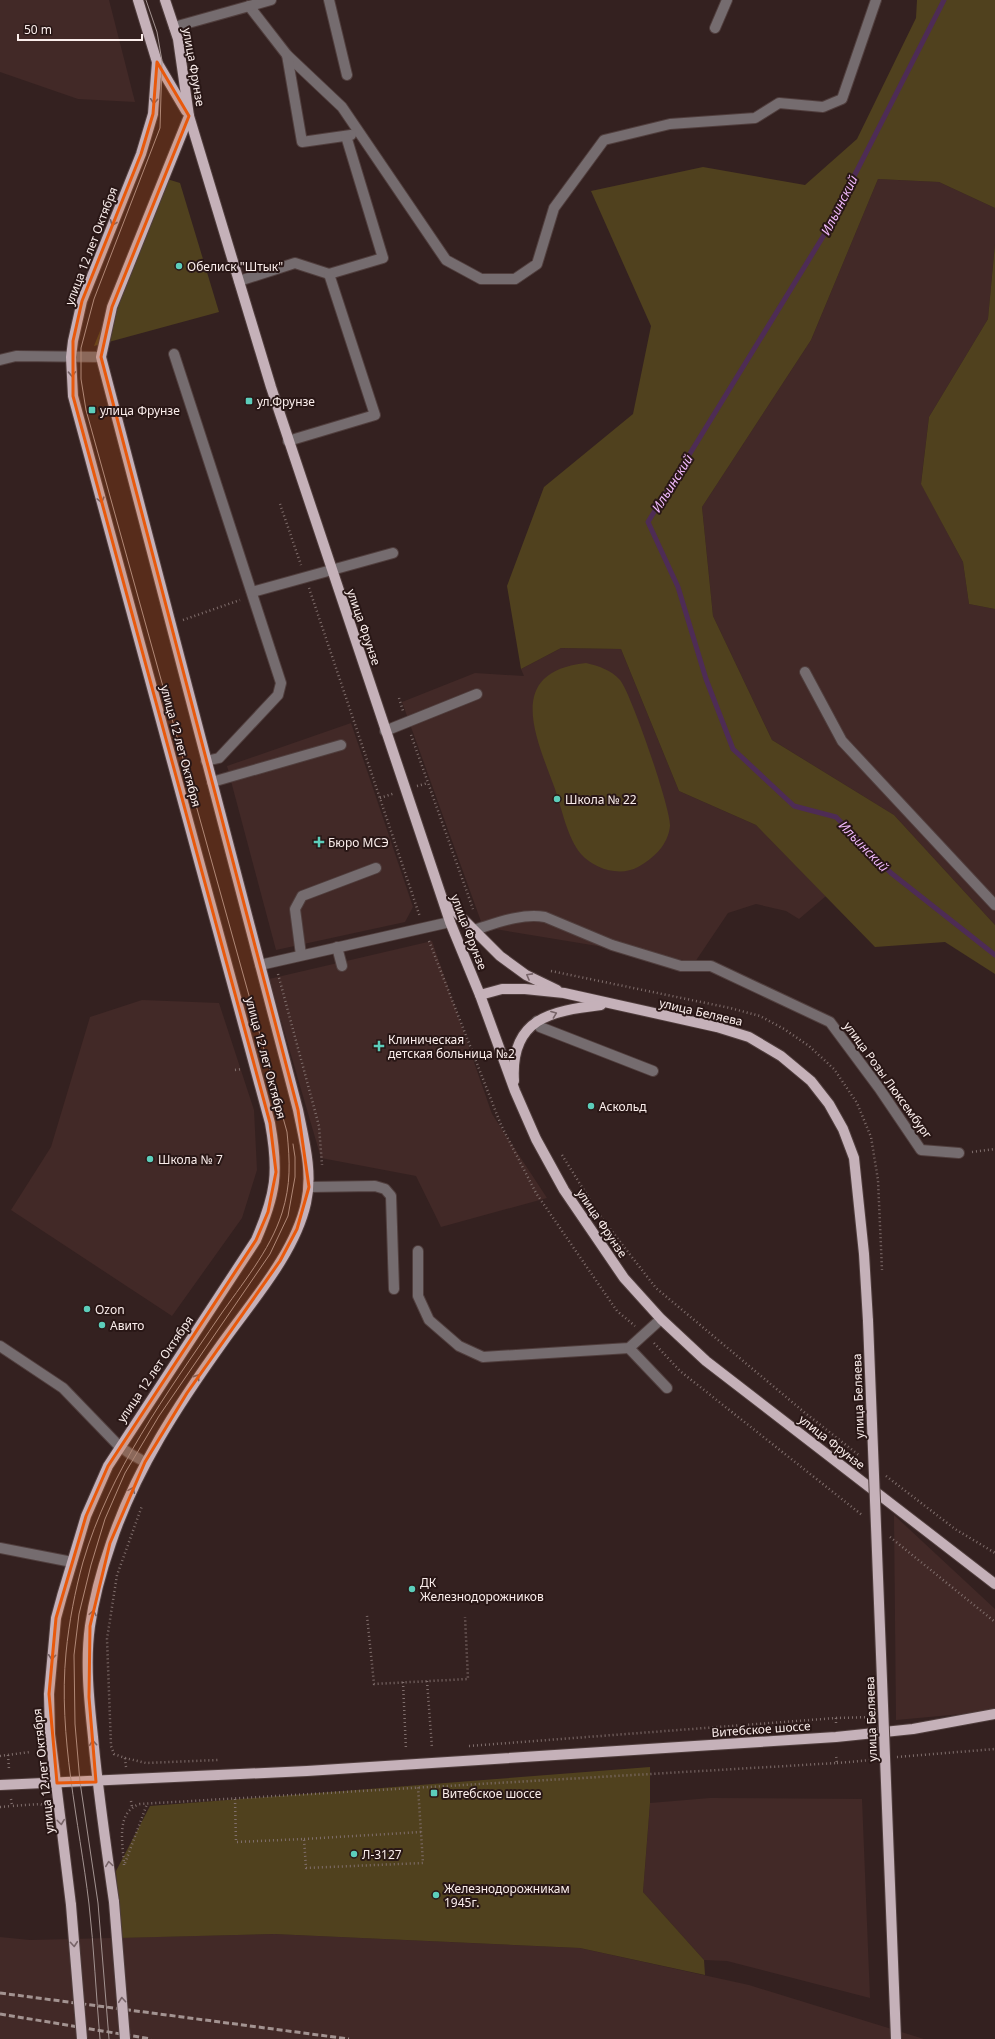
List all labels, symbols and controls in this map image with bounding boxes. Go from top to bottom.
scale bar [18,16,142,42]
text: 50 m [24,21,52,38]
street label: улица Фрунзе [179,26,209,108]
one-way arrow [150,98,159,104]
water label: Ильинский [816,172,862,238]
street label: улица 12 лет Октября [61,184,121,308]
one-way arrow [110,220,118,227]
place label: Обелиск "Штык" [187,258,283,275]
marker: Обелиск "Штык" [174,261,184,271]
one-way arrow [68,371,76,377]
place label: ул.Фрунзе [257,393,315,410]
marker: ул.Фрунзе [244,396,254,406]
place label: улица Фрунзе [100,402,180,419]
marker: улица Фрунзе [87,405,97,415]
water label: Ильинский [647,450,697,515]
one-way arrow [96,497,105,504]
street label: улица Фрунзе [343,586,385,668]
street label: улица 12 лет Октября [157,683,205,809]
place label: Школа № 22 [565,791,637,808]
marker: Школа № 22 [552,794,562,804]
water label: Ильинский [835,816,893,876]
place label: Бюро МСЭ [328,834,389,851]
marker: Бюро МСЭ [313,836,325,848]
street label: улица Фрунзе [447,892,491,973]
one-way arrow [526,973,533,981]
street label: улица Беляева [658,994,744,1030]
street label: улица 12 лет Октября [242,995,290,1121]
one-way arrow [550,1010,557,1018]
street label: улица Розы Люксембург [840,1018,936,1142]
place label: Клиническая детская больница №2 [388,1031,515,1062]
marker: Клиническая детская больница №2 [373,1040,385,1052]
place label: Аскольд [599,1098,647,1115]
marker: Аскольд [586,1101,596,1111]
place label: Школа № 7 [158,1151,223,1168]
marker: Школа № 7 [145,1154,155,1164]
street label: улица Фрунзе [573,1185,632,1261]
place label: Ozon [95,1301,125,1318]
marker: Ozon [82,1304,92,1314]
street label: улица 12 лет Октября [113,1312,197,1426]
place label: Авито [110,1317,144,1334]
marker: Авито [97,1320,107,1330]
street label: улица Беляева [848,1353,868,1439]
one-way arrow [192,1375,199,1382]
street label: улица Фрунзе [795,1411,869,1474]
one-way arrow [127,1486,135,1494]
place label: ДК Железнодорожников [420,1574,544,1605]
marker: ДК Железнодорожников [407,1584,417,1594]
one-way arrow [88,1610,96,1616]
one-way arrow [47,1654,56,1660]
street label: улица Беляева [861,1676,881,1762]
street label: улица 12 лет Октября [28,1708,58,1834]
street label: Витебское шоссе [711,1717,812,1741]
one-way arrow [89,1740,98,1746]
place label: Витебское шоссе [442,1785,542,1802]
marker: Витебское шоссе [429,1788,439,1798]
one-way arrow [56,1819,65,1825]
place label: Л-3127 [362,1846,402,1863]
marker: Л-3127 [349,1849,359,1859]
one-way arrow [105,1860,113,1867]
place label: Железнодорожникам 1945г. [444,1880,570,1911]
marker: Железнодорожникам 1945г. [431,1890,441,1900]
one-way arrow [70,1941,79,1947]
one-way arrow [118,1997,127,2003]

